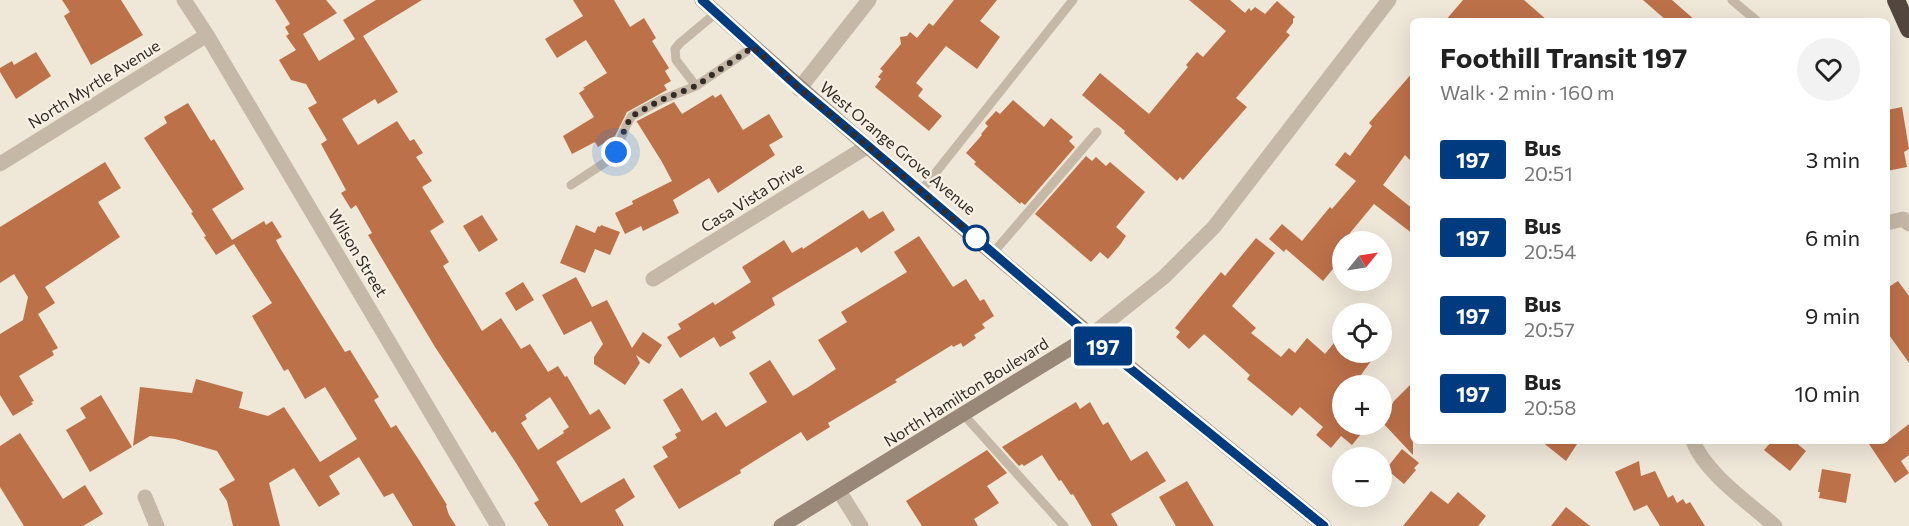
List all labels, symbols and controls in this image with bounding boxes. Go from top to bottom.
street label: North Myrtle Avenue [24,35,163,132]
button: heart [1797,38,1860,101]
text: Foothill Transit 197 [1440,40,1687,74]
street label: West Orange Grove Avenue [817,77,980,218]
text: Walk · 2 min · 160 m [1440,80,1614,104]
text: Bus [1524,134,1561,161]
your location [601,137,631,167]
text: 3 min [1806,146,1860,173]
text: 197 [1456,147,1490,172]
street label: Casa Vista Drive [697,158,806,236]
text: 20:51 [1524,161,1573,185]
street label: Wilson Street [325,206,392,300]
text: Bus [1524,212,1561,239]
text: 6 min [1805,224,1860,251]
unlabelled marker [963,225,989,251]
text: 197 [1456,225,1490,250]
north arrow [1332,231,1392,291]
map controls [1332,231,1392,507]
text: 20:54 [1524,239,1576,263]
text: Bus [1524,290,1561,317]
text: 9 min [1805,302,1860,329]
button: locate [1332,303,1392,363]
text: 197 [1456,303,1490,328]
text: 20:57 [1524,317,1575,341]
line badge: 197 [1068,326,1138,366]
street label: North Hamilton Boulevard [880,333,1052,450]
text: 197 [1086,334,1120,359]
text: Bus [1524,368,1561,395]
button: + [1332,375,1392,435]
text: 10 min [1795,380,1860,407]
text: 197 [1456,381,1490,406]
text: 20:58 [1524,395,1576,419]
button: − [1332,447,1392,507]

